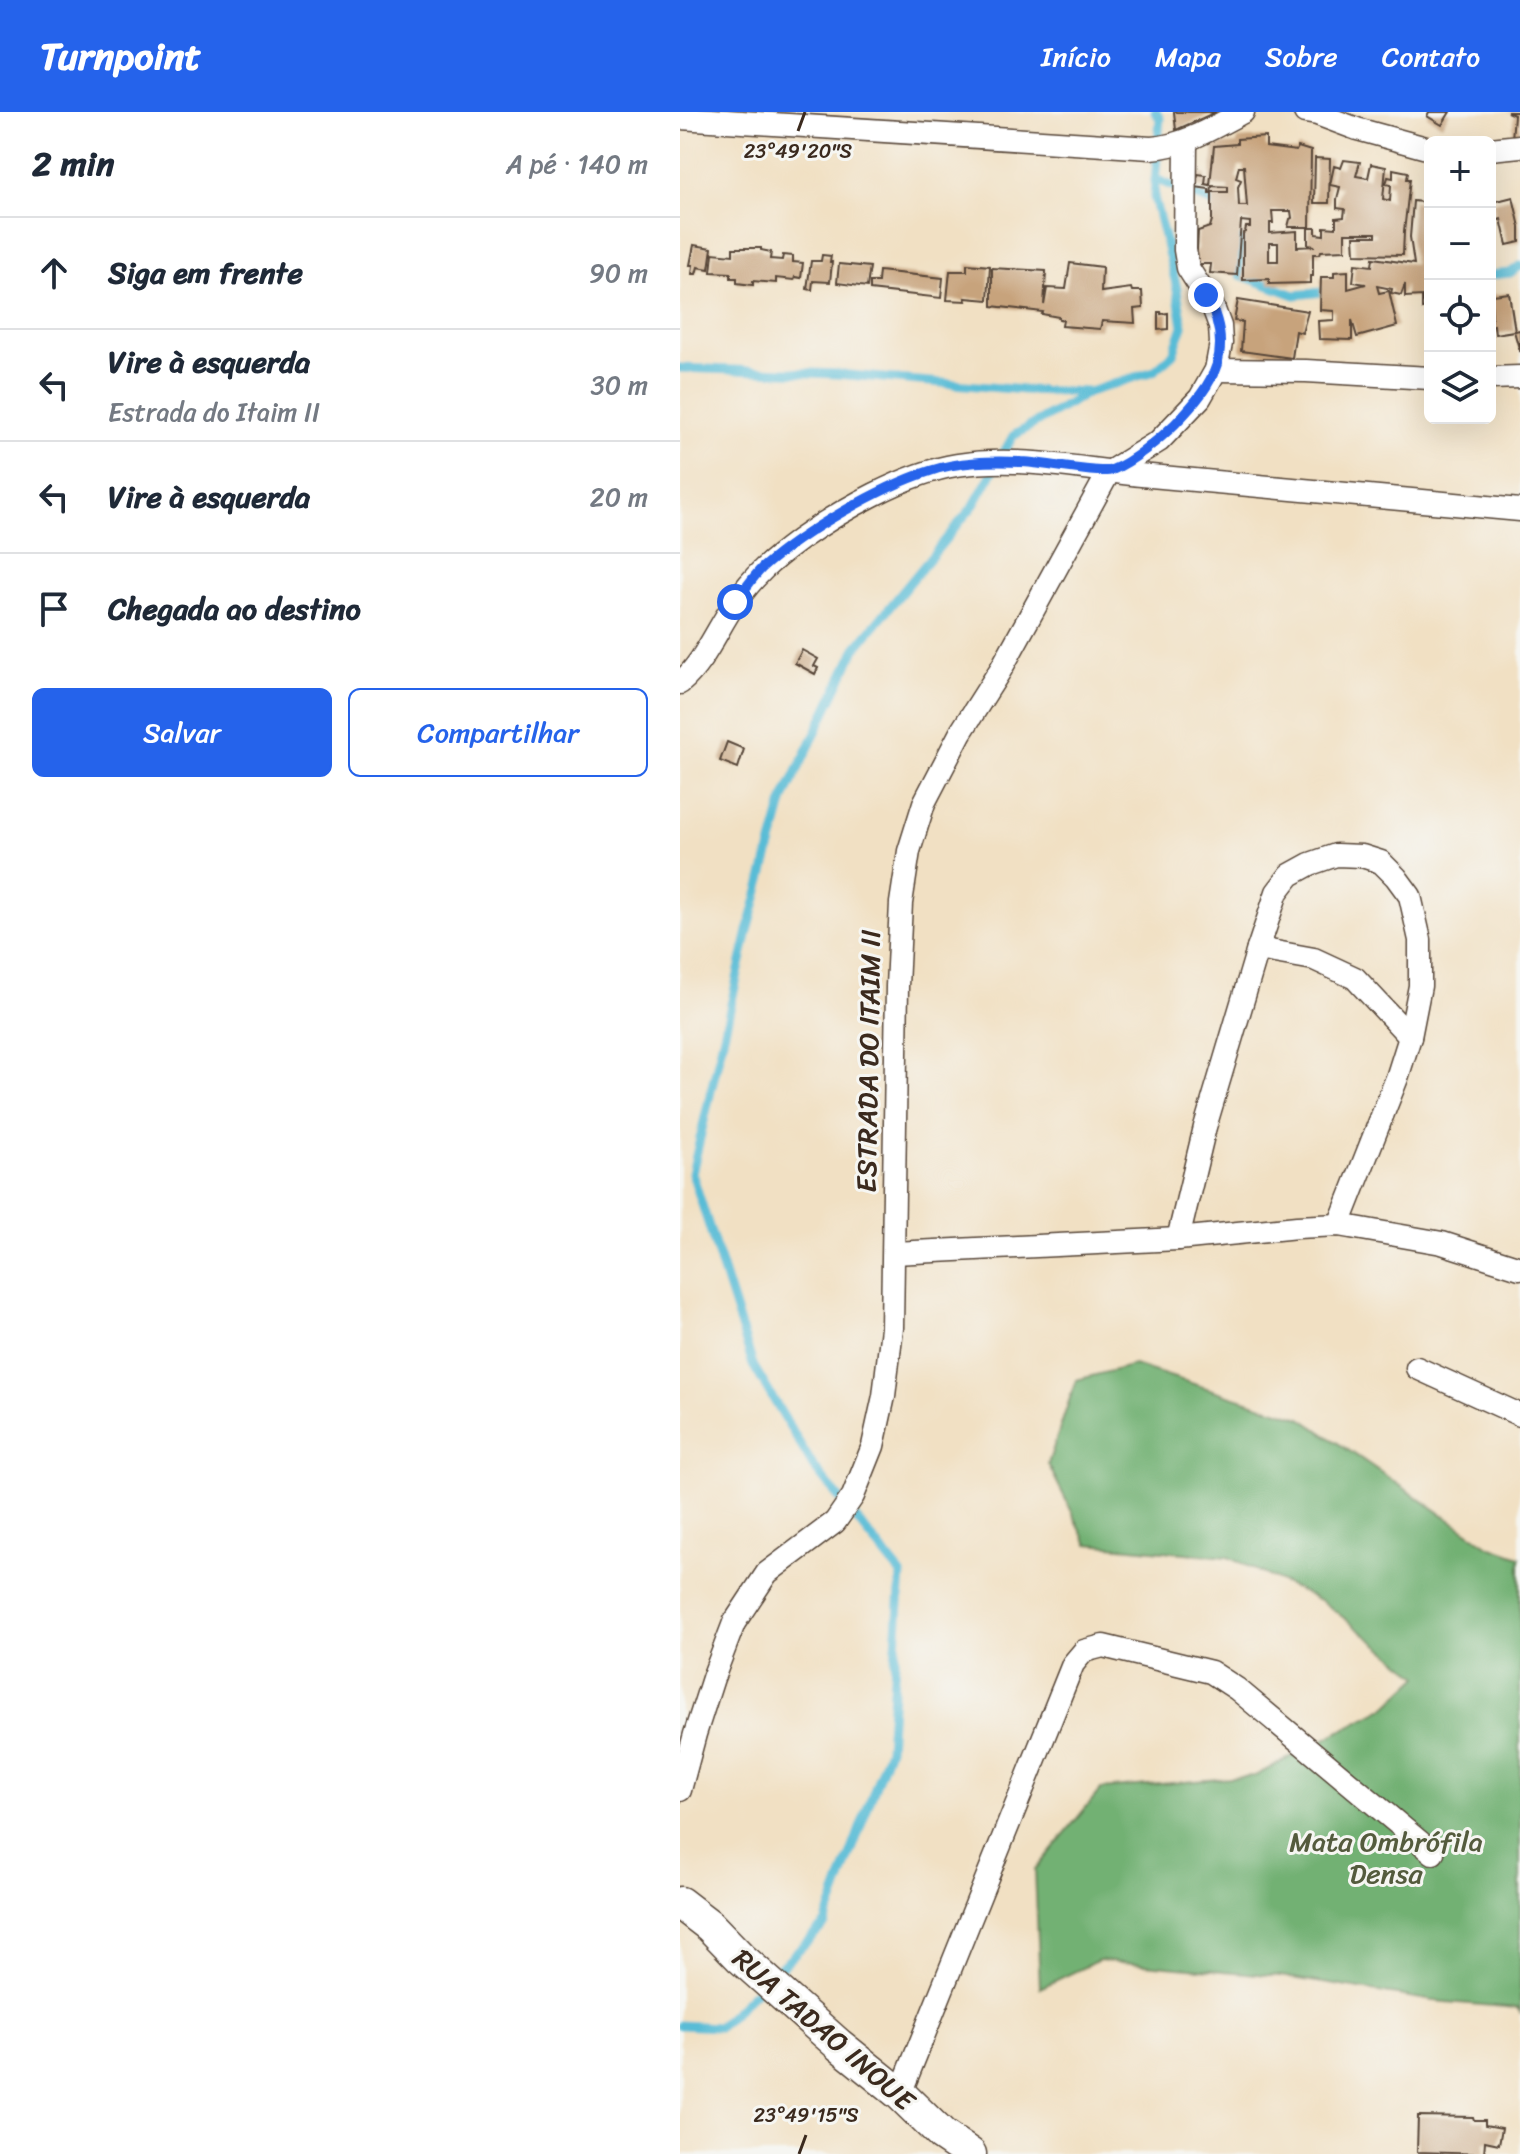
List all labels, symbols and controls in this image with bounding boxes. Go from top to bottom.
text: Turnpoint [40,23,201,90]
text: Início [1041,32,1111,81]
text: Mapa [1155,32,1221,81]
text: Sobre [1265,32,1338,81]
text: Contato [1382,32,1480,81]
text: 2 min [32,134,114,194]
text: 23°49'20"S [744,134,853,169]
map controls [1424,136,1496,424]
button: + [1424,136,1496,208]
text: A pé · 140 m [506,141,648,187]
button: − [1424,208,1496,280]
text: Siga em frente [108,246,303,300]
text: 90 m [589,250,648,296]
icon: ahead [32,251,76,295]
route end [1188,277,1224,313]
button: locate [1424,280,1496,352]
text: Vire à esquerda [108,335,310,389]
button: layers [1424,352,1496,424]
text: 30 m [591,362,648,408]
icon: left [32,363,76,407]
text: Estrada do Itaim II [108,389,320,435]
text: Vire à esquerda [108,470,310,524]
text: 20 m [590,474,648,520]
icon: left [32,475,76,519]
text: Chegada ao destino [108,582,361,636]
route start [717,584,753,620]
icon: arrive [32,587,76,631]
button: Salvar [32,688,332,777]
button: Compartilhar [348,688,648,777]
street label: ESTRADA DO ITAIM II [842,929,895,1193]
park label: Mata Ombrófila Densa [1289,1817,1483,1898]
street label: RUA TADAO INOUE [721,1935,928,2124]
text: 23°49'15"S [754,2098,859,2133]

